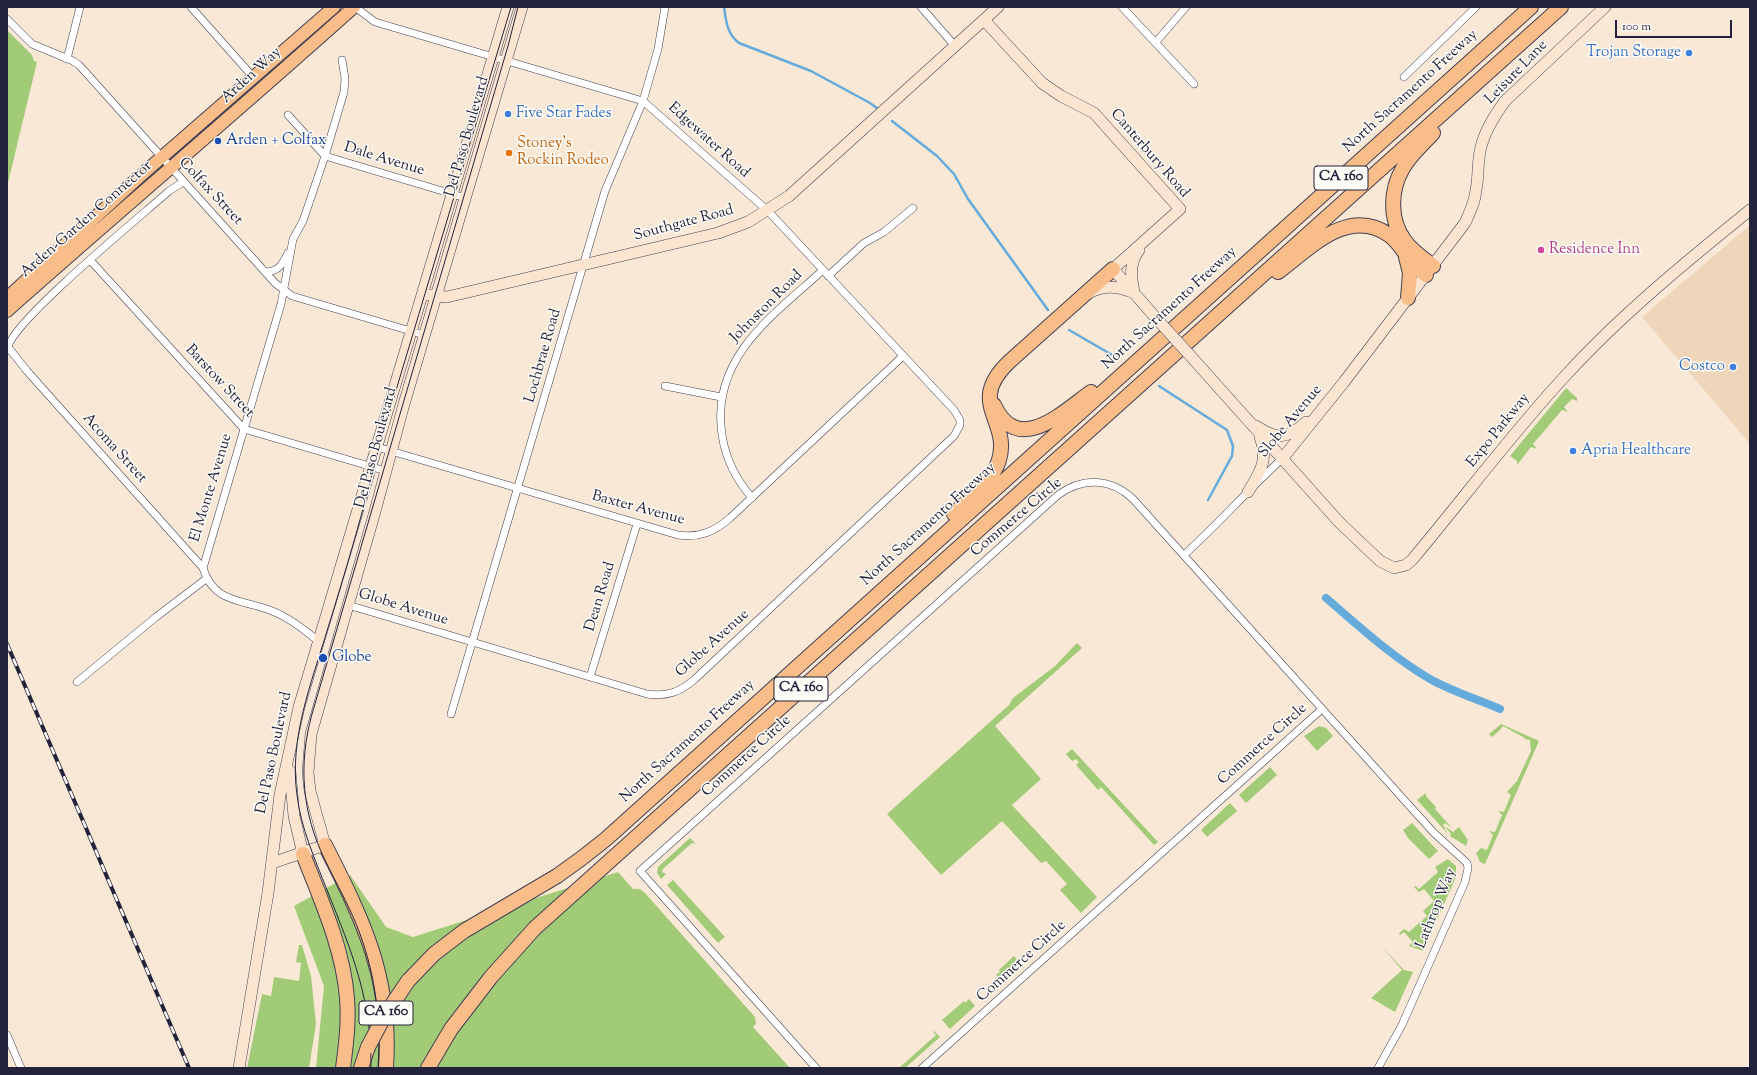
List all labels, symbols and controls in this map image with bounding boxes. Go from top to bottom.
scale bar [1617,12,1734,38]
text: 100 m [1622,18,1651,36]
street label: North Sacramento Freeway [1340,27,1482,157]
street label: Leisure Lane [1482,37,1552,109]
street label: Arden Way [218,44,286,108]
place label: Trojan Storage [1586,44,1681,62]
marker: Trojan Storage [1684,48,1694,58]
street label: Del Paso Boulevard [442,75,494,199]
street label: Edgewater Road [663,100,753,182]
place label: Five Star Fades [516,105,611,123]
street label: Canterbury Road [1105,106,1193,202]
marker: Five Star Fades [503,109,513,119]
place label: Arden + Colfax [226,132,326,150]
place label: Stoney's Rockin Rodeo [517,135,609,170]
marker: Arden + Colfax [213,136,223,146]
street label: Dale Avenue [342,139,426,181]
marker: Stoney's Rockin Rodeo [504,148,514,158]
street label: Colfax Street [174,154,246,230]
street label: Arden-Garden Connector [17,158,157,282]
road number: CA 160 [1314,166,1368,190]
street label: Southgate Road [632,202,736,246]
place label: Residence Inn [1549,241,1640,259]
street label: North Sacramento Freeway [1099,244,1241,374]
marker: Residence Inn [1536,245,1546,255]
street label: Johnston Road [727,267,807,347]
street label: Lochbrae Road [522,307,566,405]
street label: Barstow Street [180,342,258,422]
place label: Costco [1679,358,1725,376]
marker: Costco [1728,362,1738,372]
street label: Slobe Avenue [1255,382,1327,462]
street label: Del Paso Boulevard [352,386,402,510]
street label: Expo Parkway [1463,390,1535,472]
street label: Acoma Street [78,410,150,488]
street label: El Monte Avenue [187,432,237,544]
place label: Apria Healthcare [1581,442,1691,460]
marker: Apria Healthcare [1568,446,1578,456]
street label: North Sacramento Freeway [858,460,1000,590]
street label: Commerce Circle [968,475,1066,561]
street label: Baxter Avenue [590,488,686,530]
street label: Dean Road [582,560,620,634]
street label: Globe Avenue [356,586,450,630]
street label: Globe Avenue [672,606,754,682]
place label: Globe [332,649,372,667]
marker: Globe [317,652,329,664]
street label: North Sacramento Freeway [617,677,759,807]
road number: CA 160 [774,677,828,701]
street label: Del Paso Boulevard [253,690,297,816]
street label: Commerce Circle [1215,700,1311,790]
street label: Commerce Circle [699,712,795,802]
street label: Lathrop Way [1413,866,1461,952]
street label: Commerce Circle [974,917,1070,1007]
road number: CA 160 [359,1001,413,1025]

